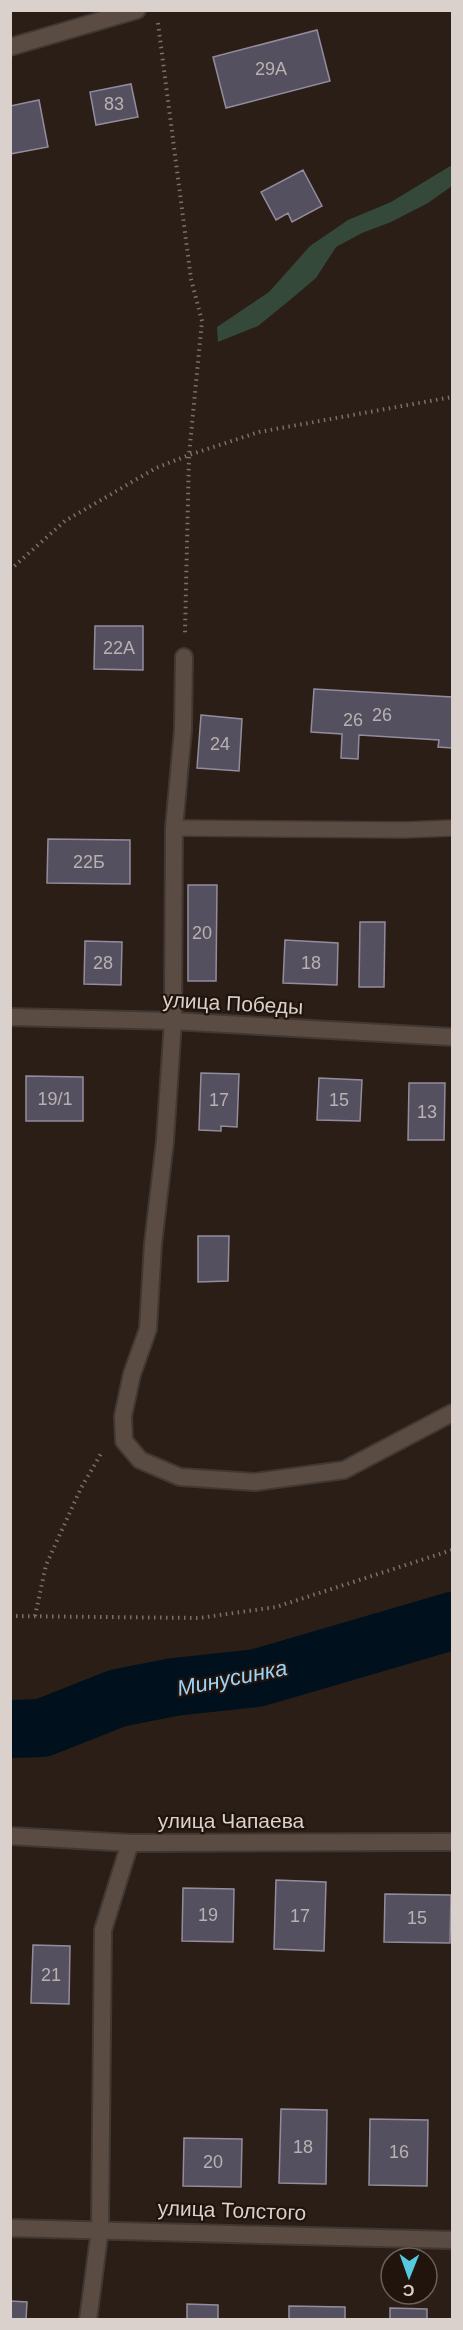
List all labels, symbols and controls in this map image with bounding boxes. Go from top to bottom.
house number: 29А [255,59,287,79]
house number: 83 [104,94,124,114]
house number: 22А [103,638,135,658]
house number: 26 [372,705,392,725]
house number: 26 [343,710,363,730]
house number: 24 [210,734,230,754]
house number: 22Б [73,852,105,872]
house number: 20 [192,923,212,943]
house number: 28 [93,953,113,973]
house number: 18 [301,953,321,973]
street label: улица Победы [162,988,304,1018]
house number: 19/1 [37,1089,73,1109]
house number: 17 [209,1090,229,1110]
house number: 15 [329,1090,349,1110]
house number: 13 [417,1102,437,1122]
water label: Минусинка [175,1655,289,1701]
street label: улица Чапаева [158,1809,305,1832]
house number: 19 [198,1905,218,1925]
house number: 17 [290,1906,310,1926]
house number: 15 [407,1908,427,1928]
house number: 21 [41,1965,61,1985]
house number: 18 [293,2137,313,2157]
house number: 16 [389,2142,409,2162]
house number: 20 [203,2152,223,2172]
street label: улица Толстого [157,2196,307,2224]
north arrow [379,2246,439,2306]
text: С [402,2282,415,2299]

